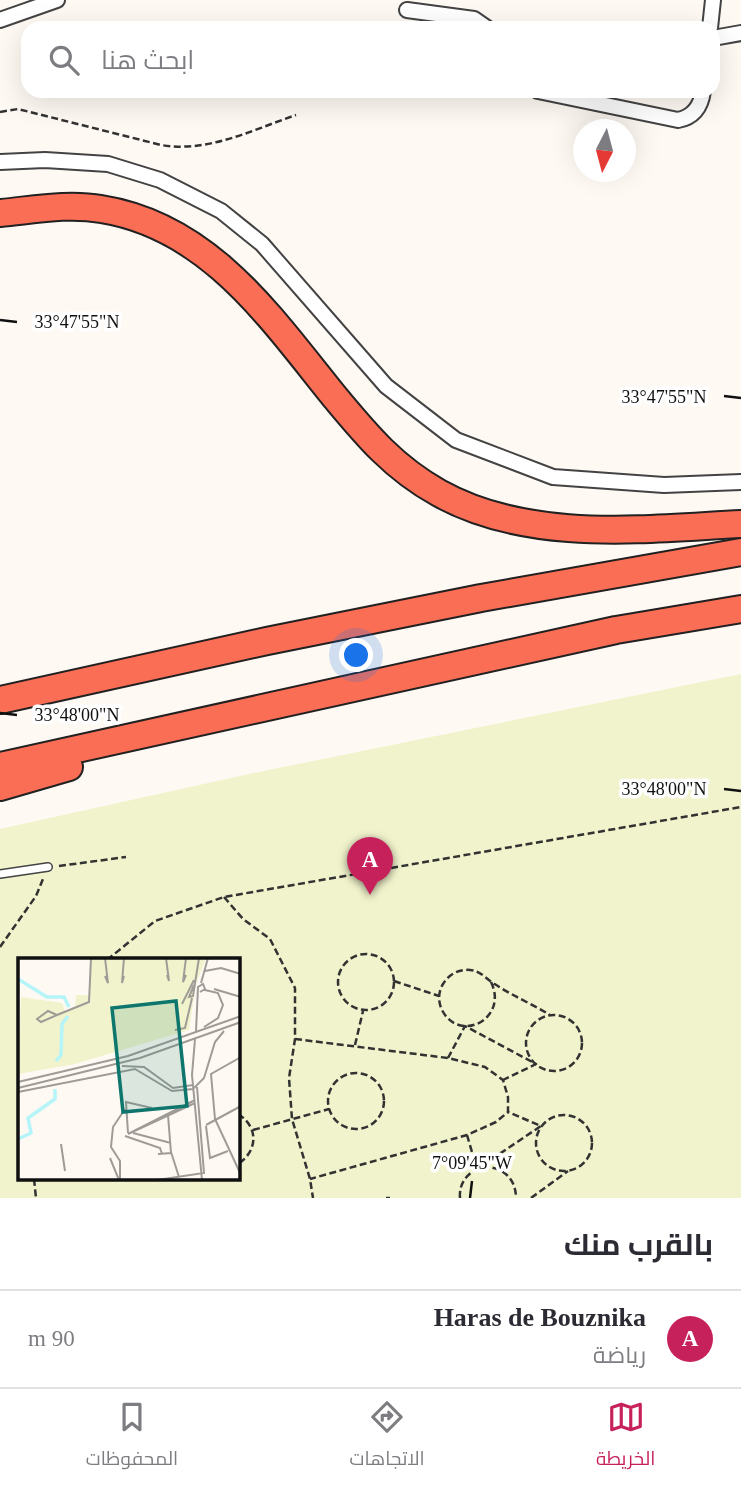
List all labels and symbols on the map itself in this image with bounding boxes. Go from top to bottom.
north arrow [573,119,636,182]
text: 33°47'55"N [35,312,119,332]
text: 33°47'55"N [622,387,706,407]
your location [339,638,373,672]
text: 33°48'00"N [35,705,119,725]
text: 33°48'00"N [622,779,706,799]
pin: A [347,837,393,895]
inset map [18,958,240,1180]
text: 7°09'45"W [432,1153,512,1173]

